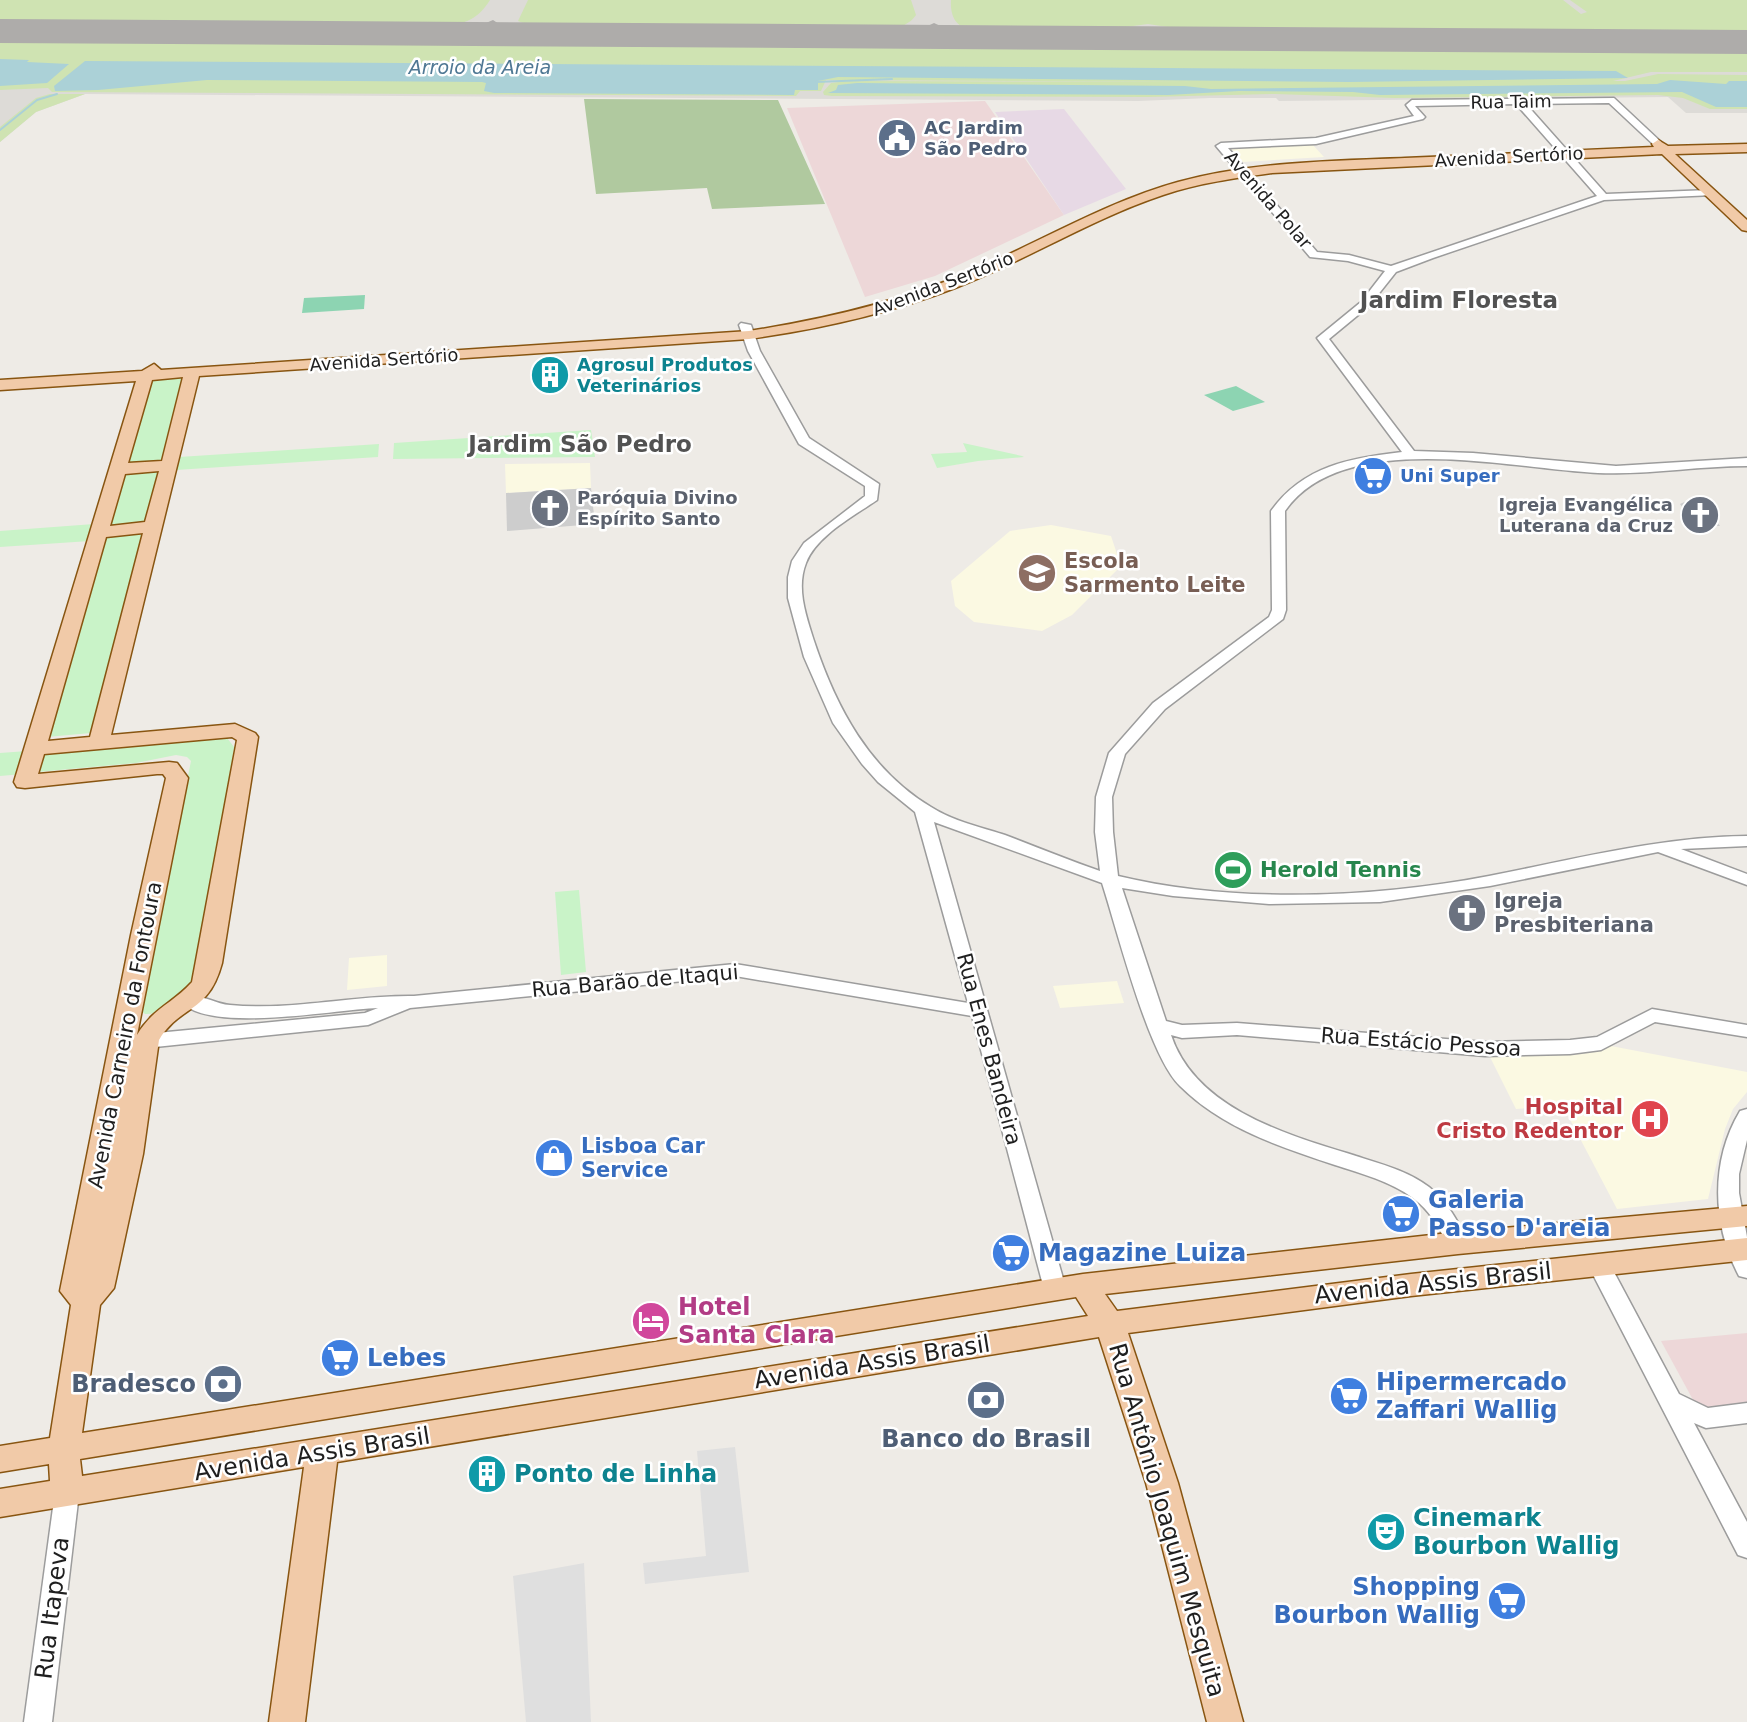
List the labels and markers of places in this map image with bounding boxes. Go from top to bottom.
public building icon: AC Jardim São Pedro [876,117,918,159]
place label: AC Jardim São Pedro [924,117,1027,159]
building icon: Agrosul Produtos Veterinários [529,354,571,396]
place label: Agrosul Produtos Veterinários [577,354,753,396]
supermarket icon: Uni Super [1352,455,1394,497]
place label: Uni Super [1400,465,1500,486]
church icon: Paróquia Divino Espírito Santo [529,487,571,529]
place label: Paróquia Divino Espírito Santo [577,487,738,529]
place label: Igreja Evangélica Luterana da Cruz [1499,494,1673,536]
church icon: Igreja Evangélica Luterana da Cruz [1679,494,1721,536]
place label: Escola Sarmento Leite [1064,549,1246,597]
school or university icon: Escola Sarmento Leite [1016,552,1058,594]
sports icon: Herold Tennis [1212,849,1254,891]
place label: Herold Tennis [1260,858,1422,882]
place label: Igreja Presbiteriana [1494,889,1654,937]
church icon: Igreja Presbiteriana [1446,892,1488,934]
place label: Hospital Cristo Redentor [1436,1095,1624,1143]
hospital icon: Hospital Cristo Redentor [1629,1098,1671,1140]
place label: Lisboa Car Service [581,1134,706,1182]
shop icon: Lisboa Car Service [533,1137,575,1179]
place label: Galeria Passo D'areia [1428,1186,1611,1242]
supermarket icon: Galeria Passo D'areia [1380,1193,1422,1235]
supermarket icon: Magazine Luiza [990,1232,1032,1274]
place label: Magazine Luiza [1038,1239,1246,1267]
place label: Hotel Santa Clara [678,1293,835,1349]
hotel icon: Hotel Santa Clara [630,1300,672,1342]
supermarket icon: Lebes [319,1337,361,1379]
place label: Lebes [367,1344,446,1372]
bank icon: Bradesco [202,1363,244,1405]
place label: Hipermercado Zaffari Wallig [1376,1368,1567,1424]
place label: Bradesco [71,1370,196,1398]
supermarket icon: Hipermercado Zaffari Wallig [1328,1375,1370,1417]
bank icon: Banco do Brasil [965,1379,1007,1421]
place label: Banco do Brasil [881,1425,1091,1453]
building icon: Ponto de Linha [466,1453,508,1495]
place label: Ponto de Linha [514,1460,717,1488]
place label: Cinemark Bourbon Wallig [1413,1504,1619,1560]
theatre icon: Cinemark Bourbon Wallig [1365,1511,1407,1553]
place label: Shopping Bourbon Wallig [1274,1573,1480,1629]
supermarket icon: Shopping Bourbon Wallig [1486,1580,1528,1622]

